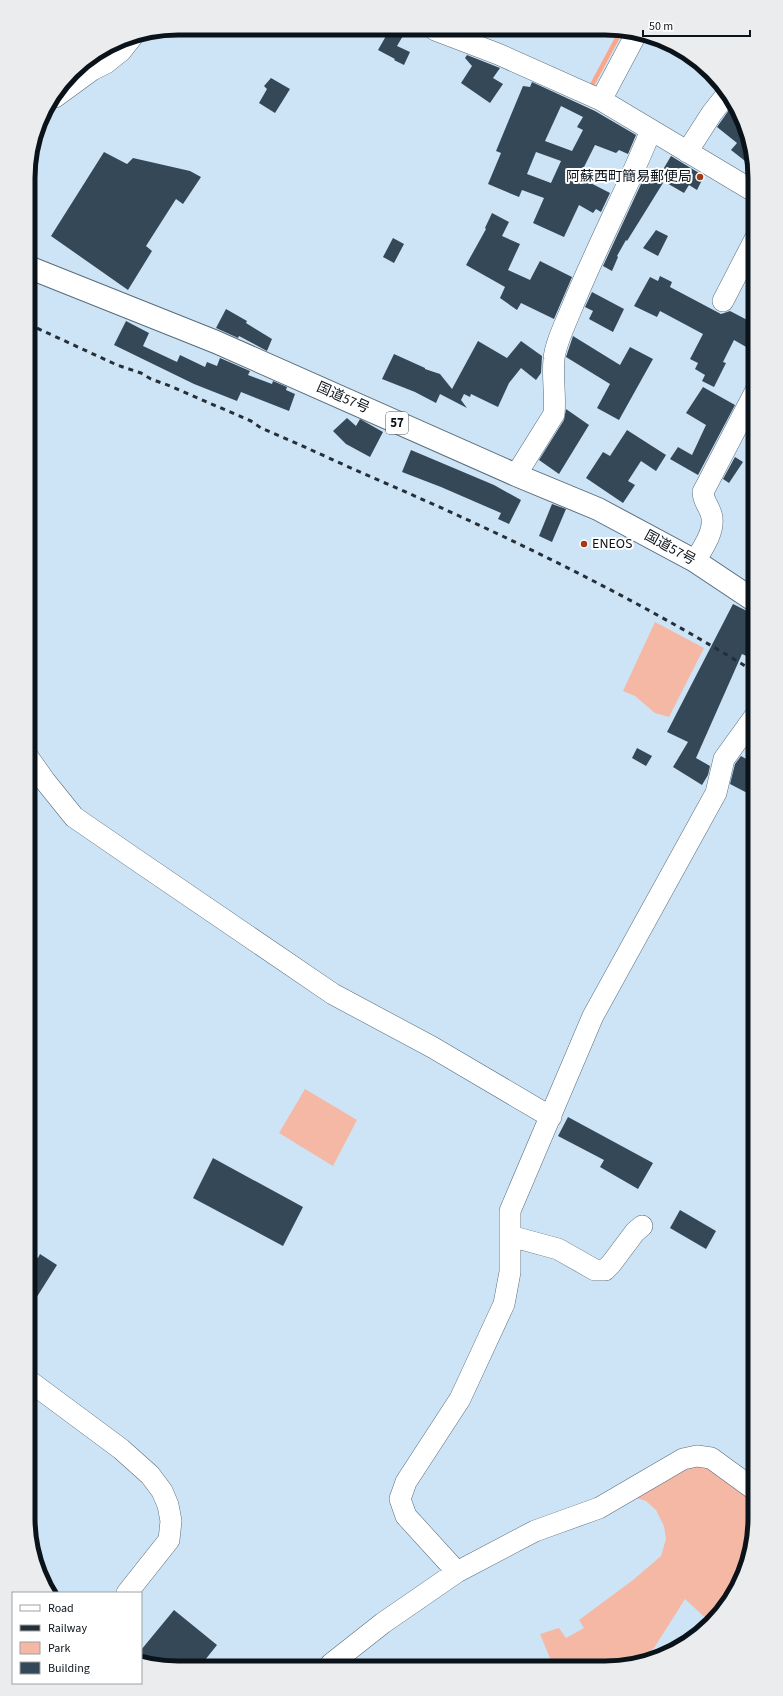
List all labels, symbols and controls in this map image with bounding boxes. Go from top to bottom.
scale bar [643,12,750,38]
text: 50 m [649,18,673,35]
place label: 阿蘇西町簡易郵便局 [566,167,692,187]
marker: 阿蘇西町簡易郵便局 [695,172,705,182]
street label: 国道57号 [313,377,373,419]
road number: 57 [386,412,408,434]
street label: 国道57号 [641,526,699,570]
place label: ENEOS [592,534,633,554]
marker: ENEOS [579,539,589,549]
legend [12,1592,142,1684]
text: Road [48,1600,74,1617]
text: Railway [48,1620,87,1637]
text: Park [48,1640,70,1657]
text: Building [48,1660,90,1677]

